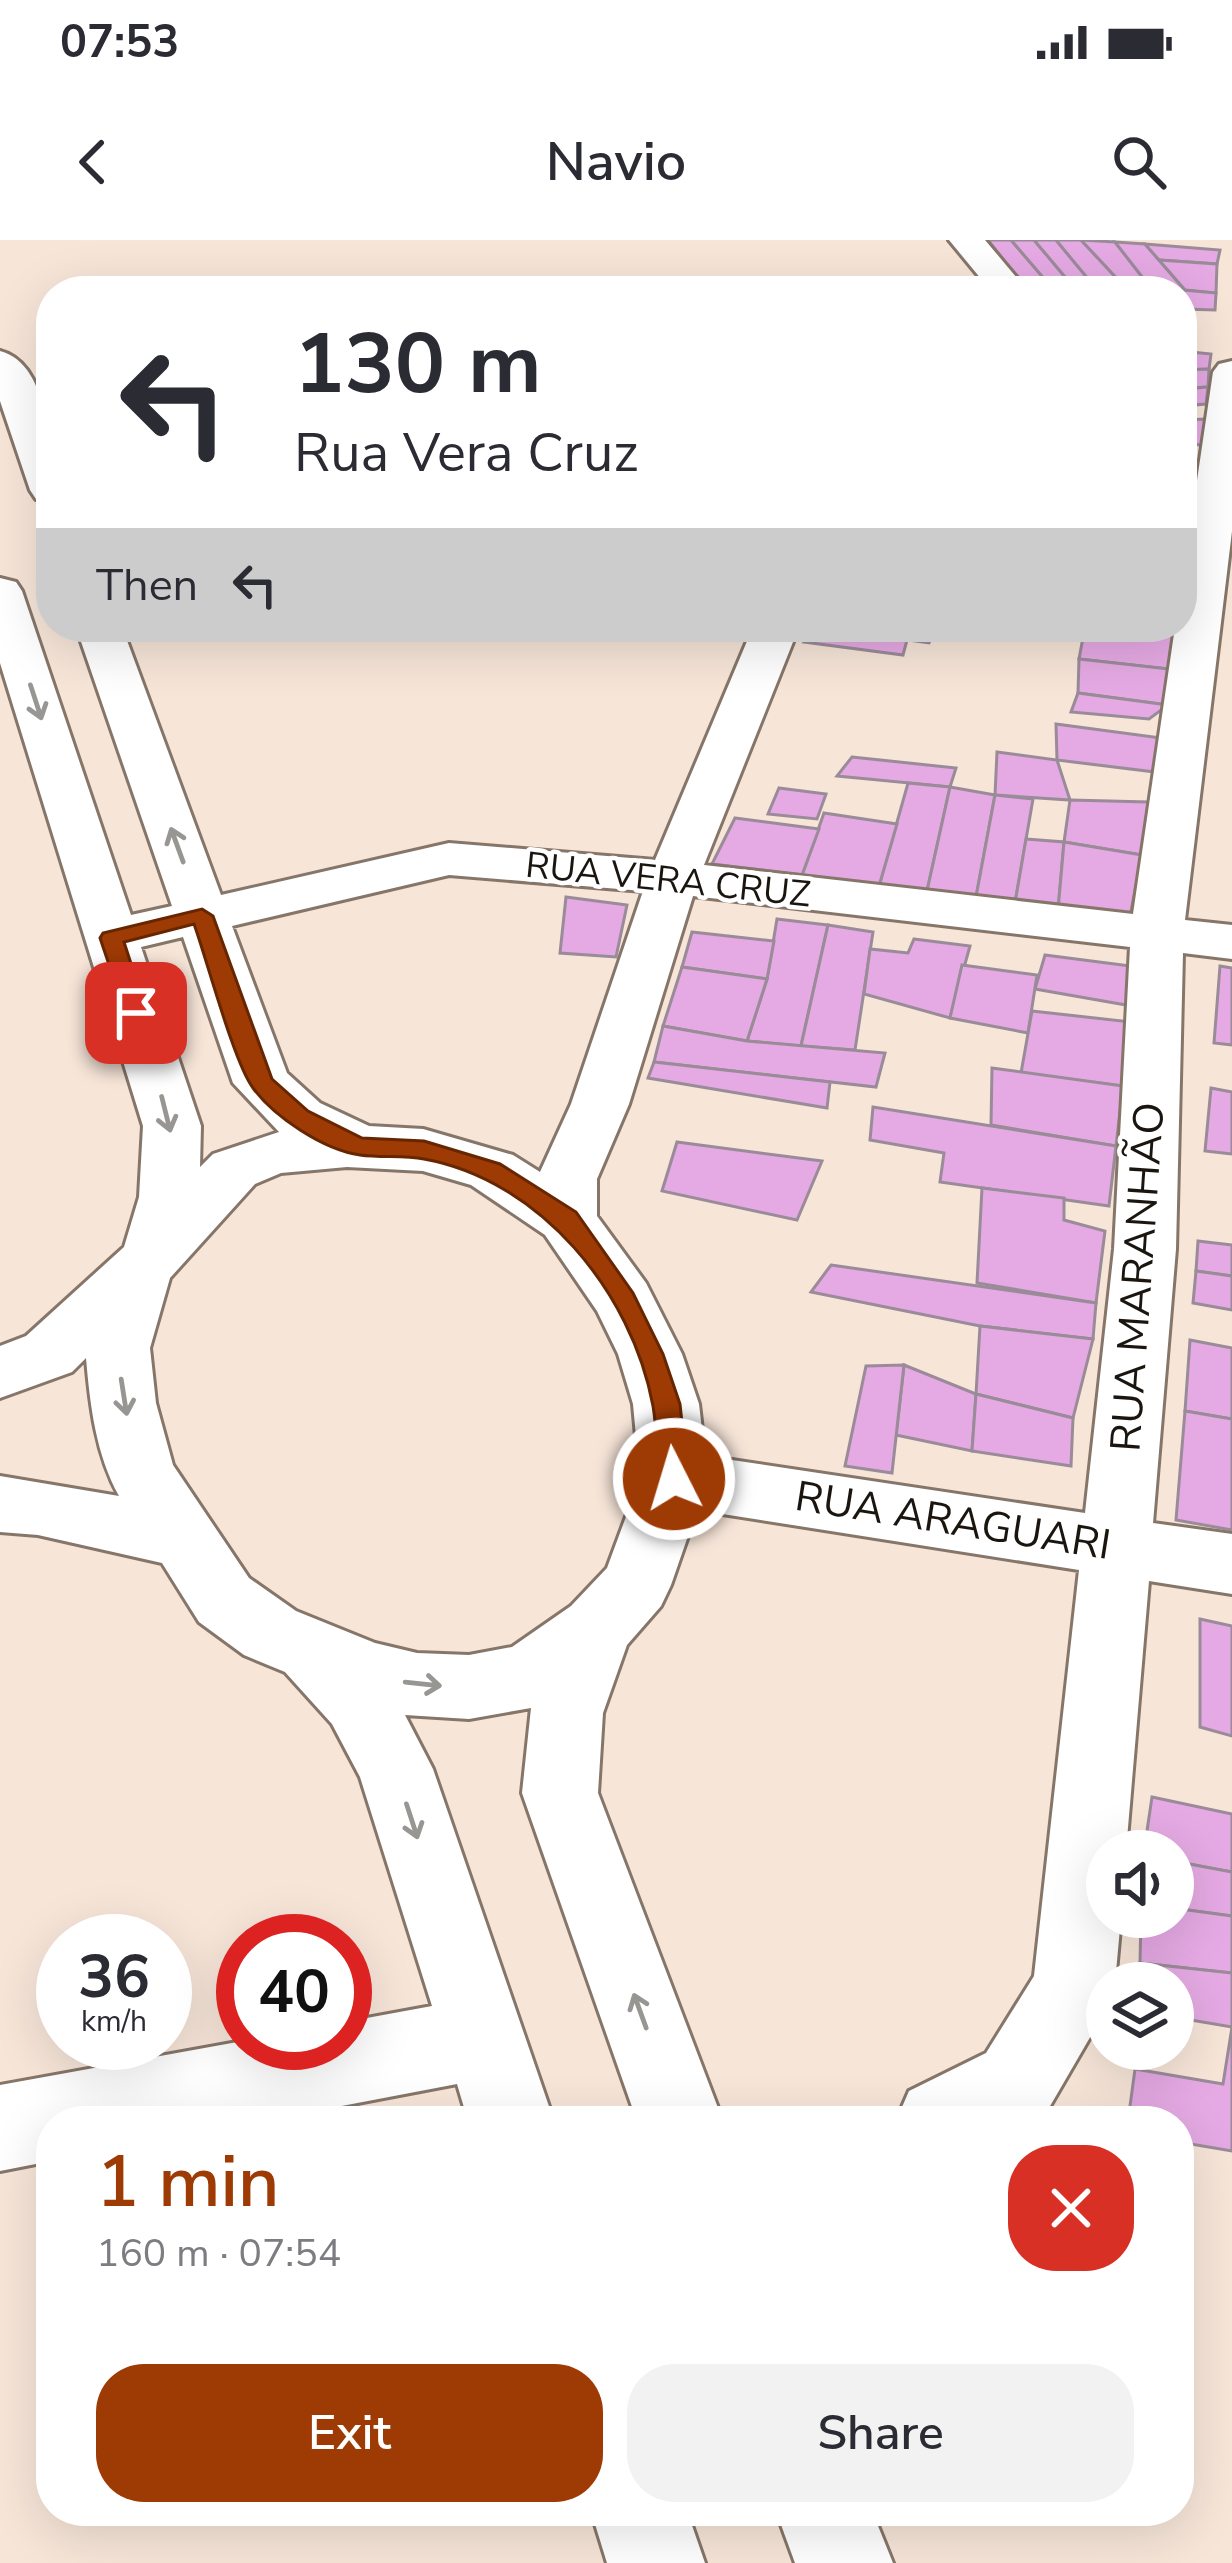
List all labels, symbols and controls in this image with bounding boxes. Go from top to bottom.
text: 07:53 [60,12,179,73]
text: Navio [546,125,686,199]
icon: back [60,129,126,195]
icon: search [1106,129,1172,195]
text: 130 m [294,307,542,422]
icon: left [96,324,252,480]
text: Rua Vera Cruz [294,416,638,490]
icon: left [222,552,288,618]
text: Then [96,555,198,616]
one-way arrow [26,682,48,720]
one-way arrow [165,827,186,864]
street label: RUA VERA CRUZ [523,841,813,919]
pin [85,962,187,1064]
icon: arrive [103,980,169,1046]
one-way arrow [156,1094,178,1132]
street label: RUA MARANHÃO [1097,1100,1179,1454]
one-way arrow [113,1377,136,1416]
position arrow [611,1416,737,1542]
street label: RUA ARAGUARI [791,1468,1115,1574]
one-way arrow [402,1673,441,1696]
one-way arrow [402,1801,424,1839]
map controls [1086,1830,1194,2070]
button: sound [1086,1830,1194,1938]
speed limit sign: 40 [216,1914,372,2070]
text: 36 [78,1936,150,2018]
button: layers [1086,1962,1194,2070]
one-way arrow [627,1993,649,2030]
text: km/h [81,2001,147,2042]
text: 1 min [96,2133,279,2231]
button: close [1008,2145,1134,2271]
text: 160 m · 07:54 [96,2227,341,2280]
button: Exit [96,2364,603,2502]
button: Share [627,2364,1134,2502]

